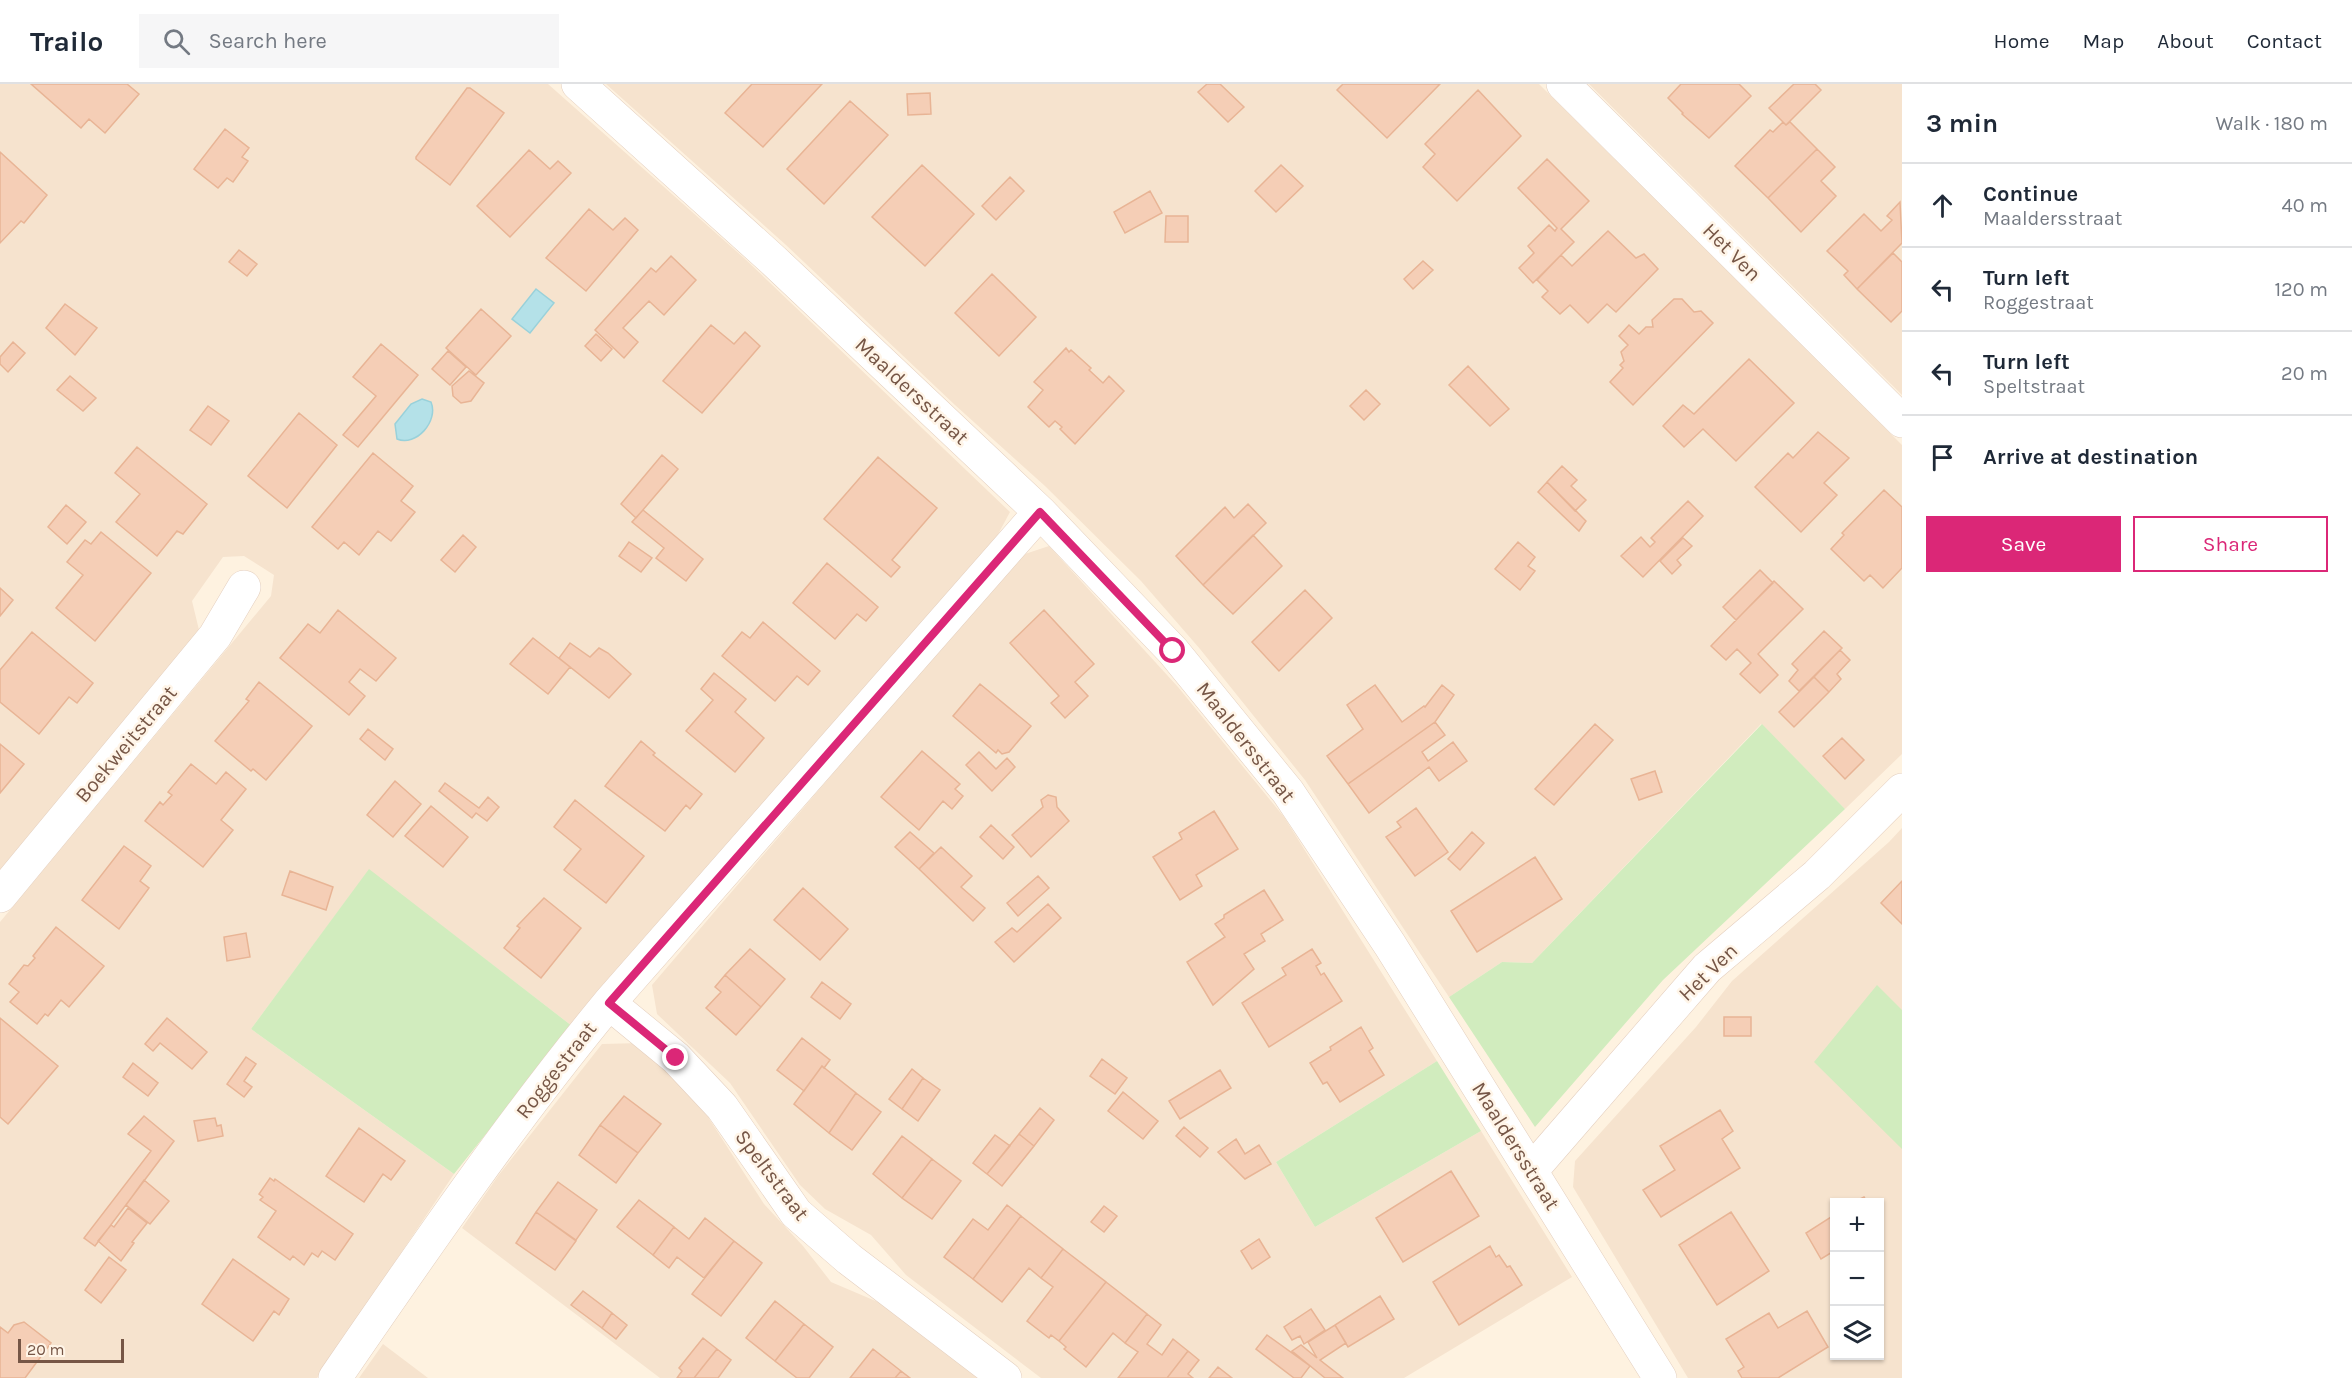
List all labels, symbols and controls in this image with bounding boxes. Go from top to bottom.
search box [139,14,559,68]
text: Trailo [30,25,103,58]
icon: search [160,25,193,58]
text: Search here [208,28,327,54]
text: Home [1994,29,2050,53]
text: Map [2083,29,2124,53]
text: About [2157,29,2214,53]
text: Contact [2247,29,2322,53]
text: 3 min [1926,108,1998,139]
text: Walk · 180 m [2216,112,2328,135]
text: Continue [1983,181,2078,207]
icon: ahead [1926,189,1959,222]
text: 40 m [2282,194,2328,217]
text: Maaldersstraat [1983,207,2122,230]
street label: Het Ven [1698,218,1766,286]
text: Turn left [1983,265,2070,291]
icon: left [1926,273,1959,306]
text: 120 m [2274,278,2328,301]
text: Roggestraat [1983,291,2094,314]
street label: Maaldersstraat [850,332,974,450]
text: Turn left [1983,349,2070,375]
icon: left [1926,357,1959,390]
text: 20 m [2281,362,2328,385]
text: Speltstraat [1983,375,2085,398]
icon: arrive [1926,441,1959,474]
text: Arrive at destination [1983,444,2198,470]
button: Save [1926,516,2121,572]
button: Share [2133,516,2328,572]
route start [1159,637,1185,663]
street label: Maaldersstraat [1192,677,1301,807]
street label: Boekweitstraat [70,681,182,807]
street label: Het Ven [1674,938,1742,1006]
street label: Roggestraat [511,1017,601,1123]
route end [662,1044,688,1070]
street label: Maaldersstraat [1467,1078,1565,1214]
street label: Speltstraat [730,1125,814,1225]
map controls [1830,1198,1884,1360]
button: + [1830,1198,1884,1252]
button: − [1830,1252,1884,1306]
button: layers [1830,1306,1884,1360]
scale bar [18,1336,124,1364]
text: 20 m [27,1340,65,1359]

